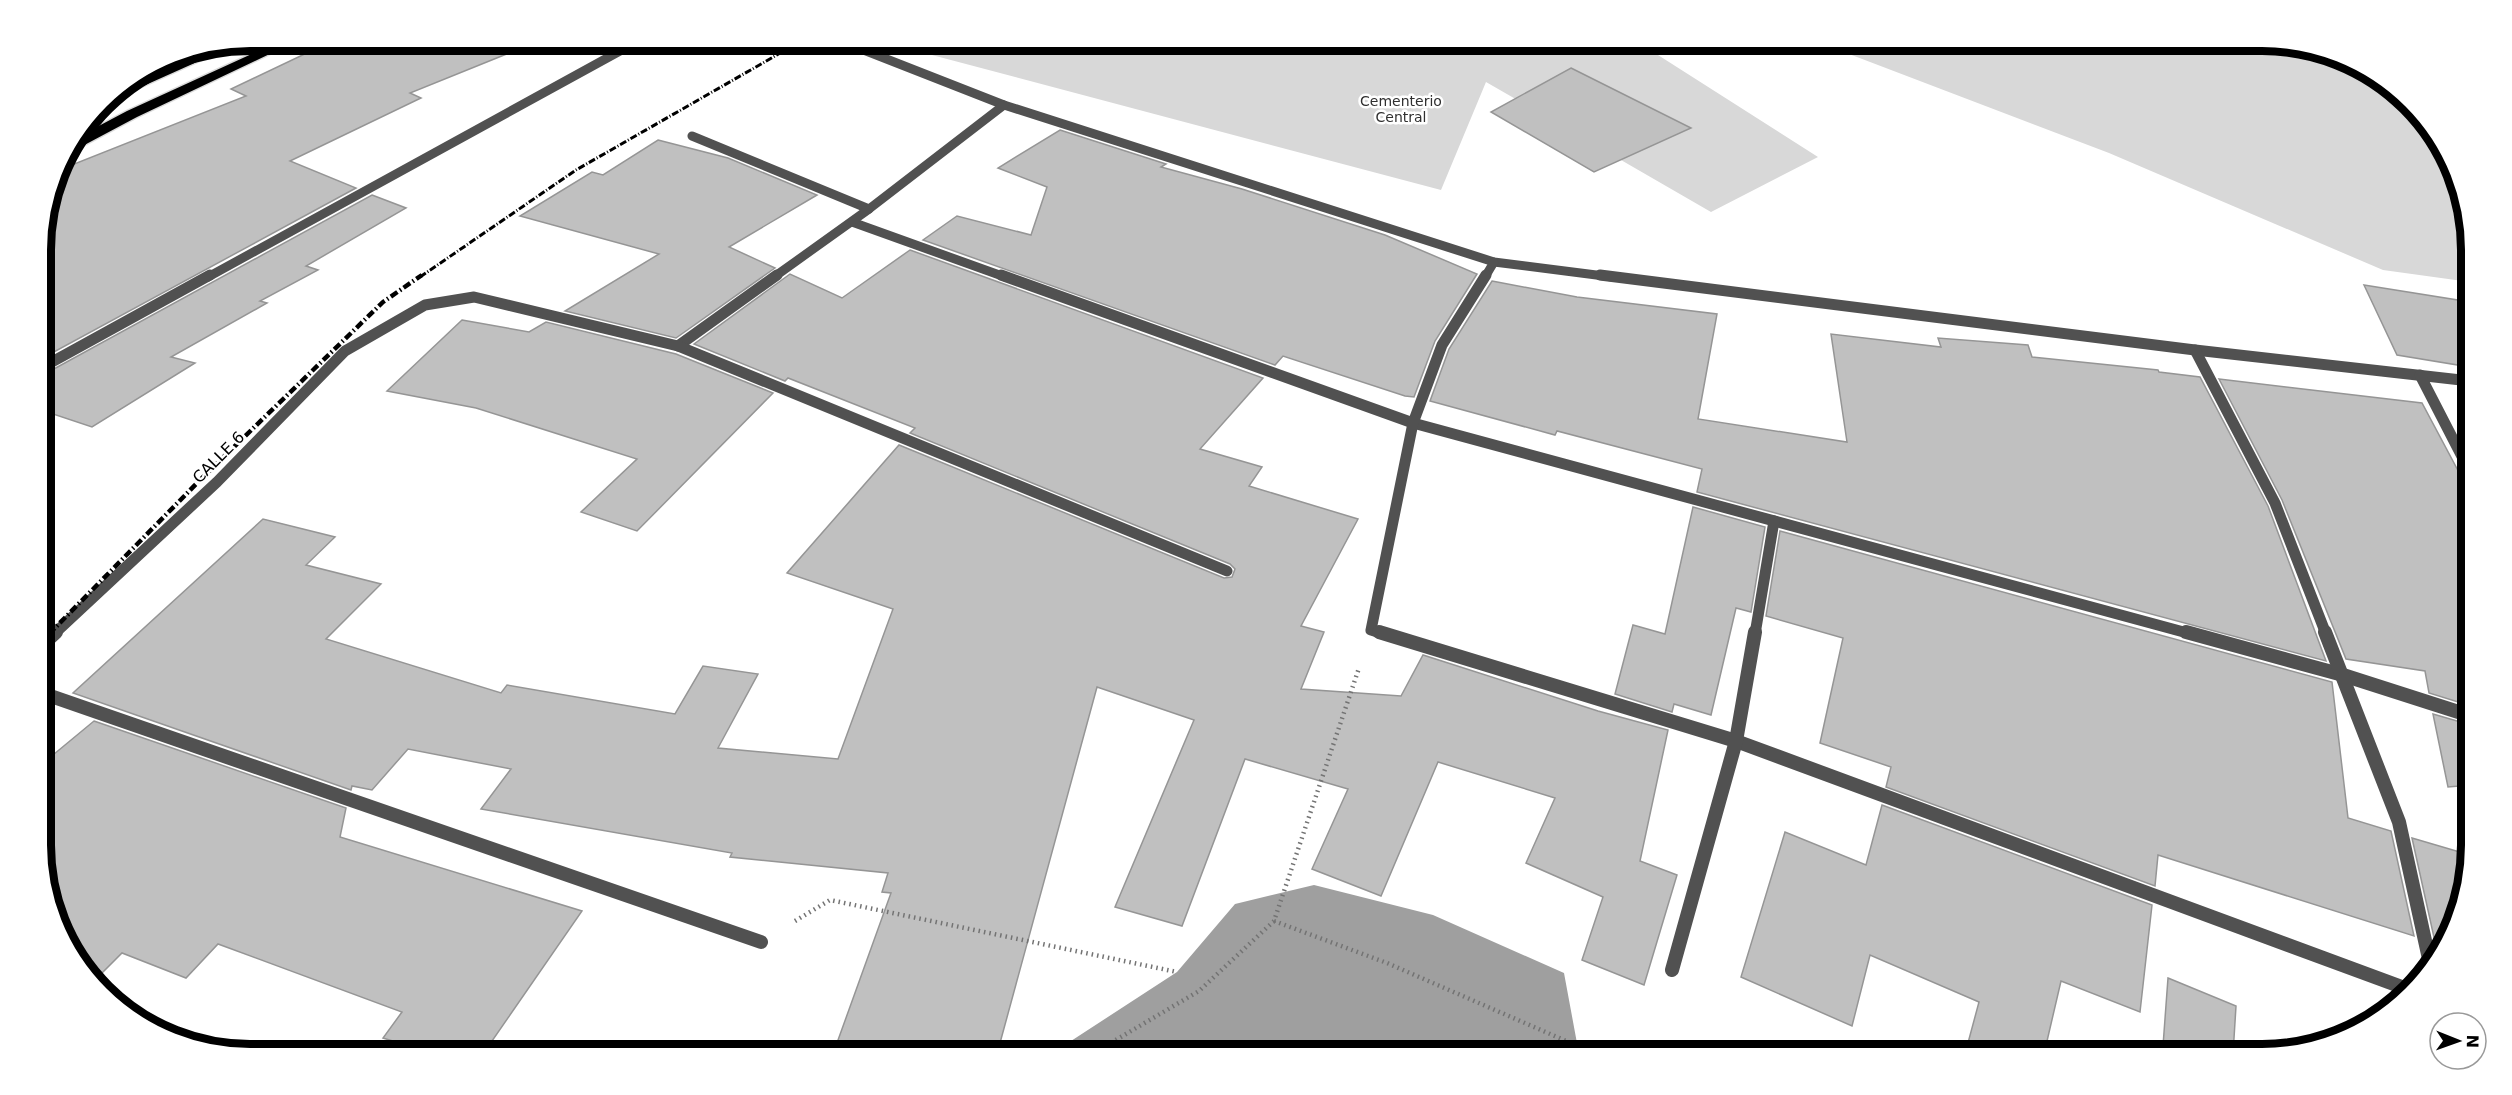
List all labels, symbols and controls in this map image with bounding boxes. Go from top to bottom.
park label: Cementerio Central [1360,93,1442,125]
street label: CALLE 6 [189,428,248,487]
north arrow [2428,1011,2488,1071]
text: N [2463,1034,2482,1048]

